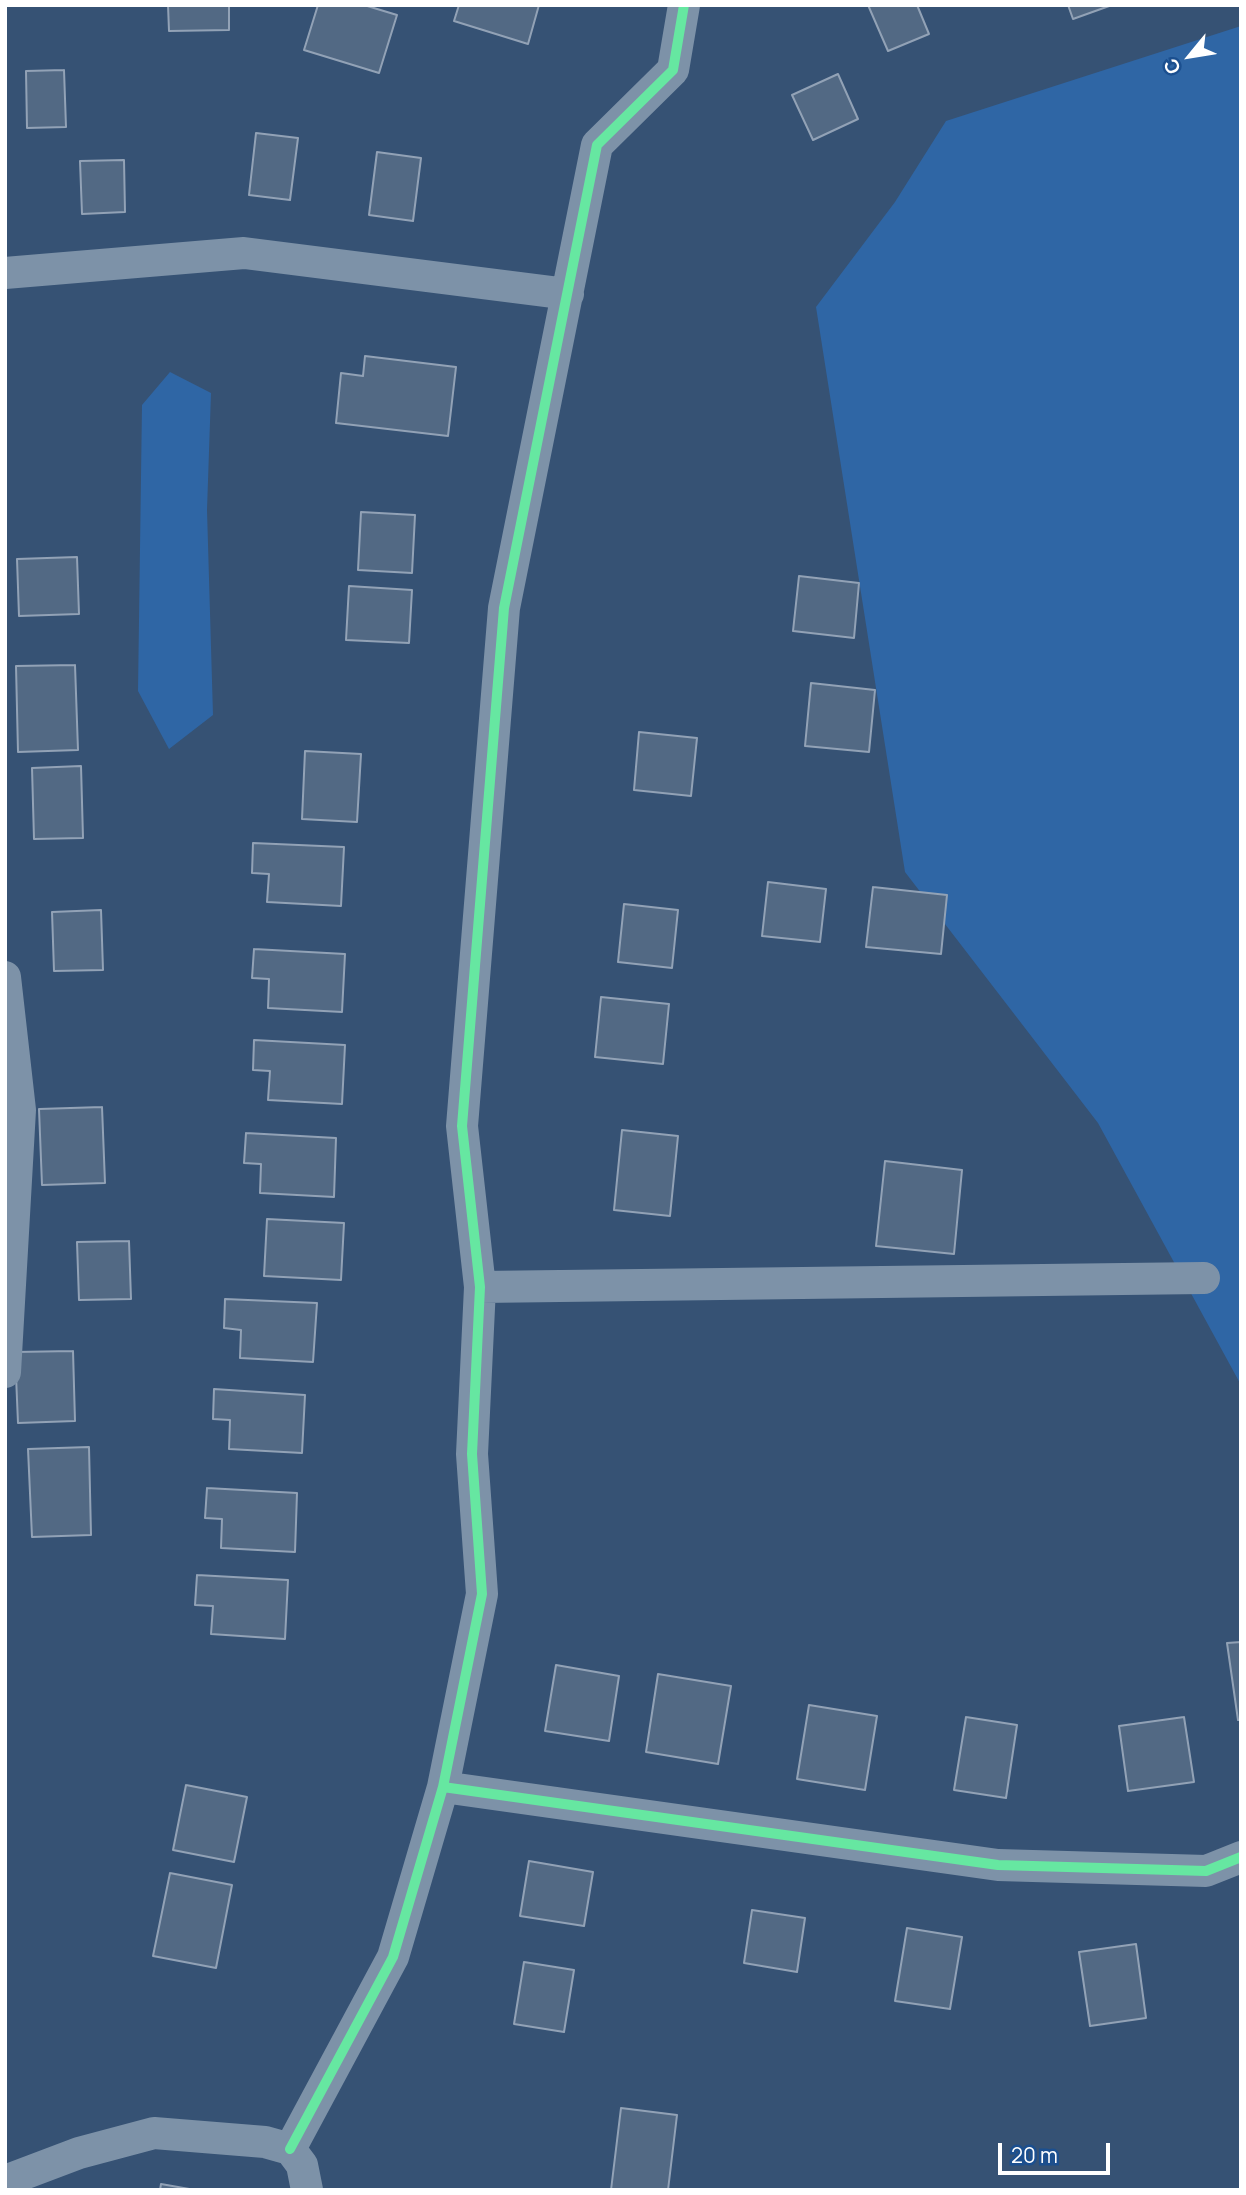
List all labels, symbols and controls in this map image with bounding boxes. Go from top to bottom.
north arrow [1155,21,1225,91]
text: С [1157,54,1187,79]
scale bar [1001,2128,1113,2172]
text: 20 m [1011,2141,1058,2169]

